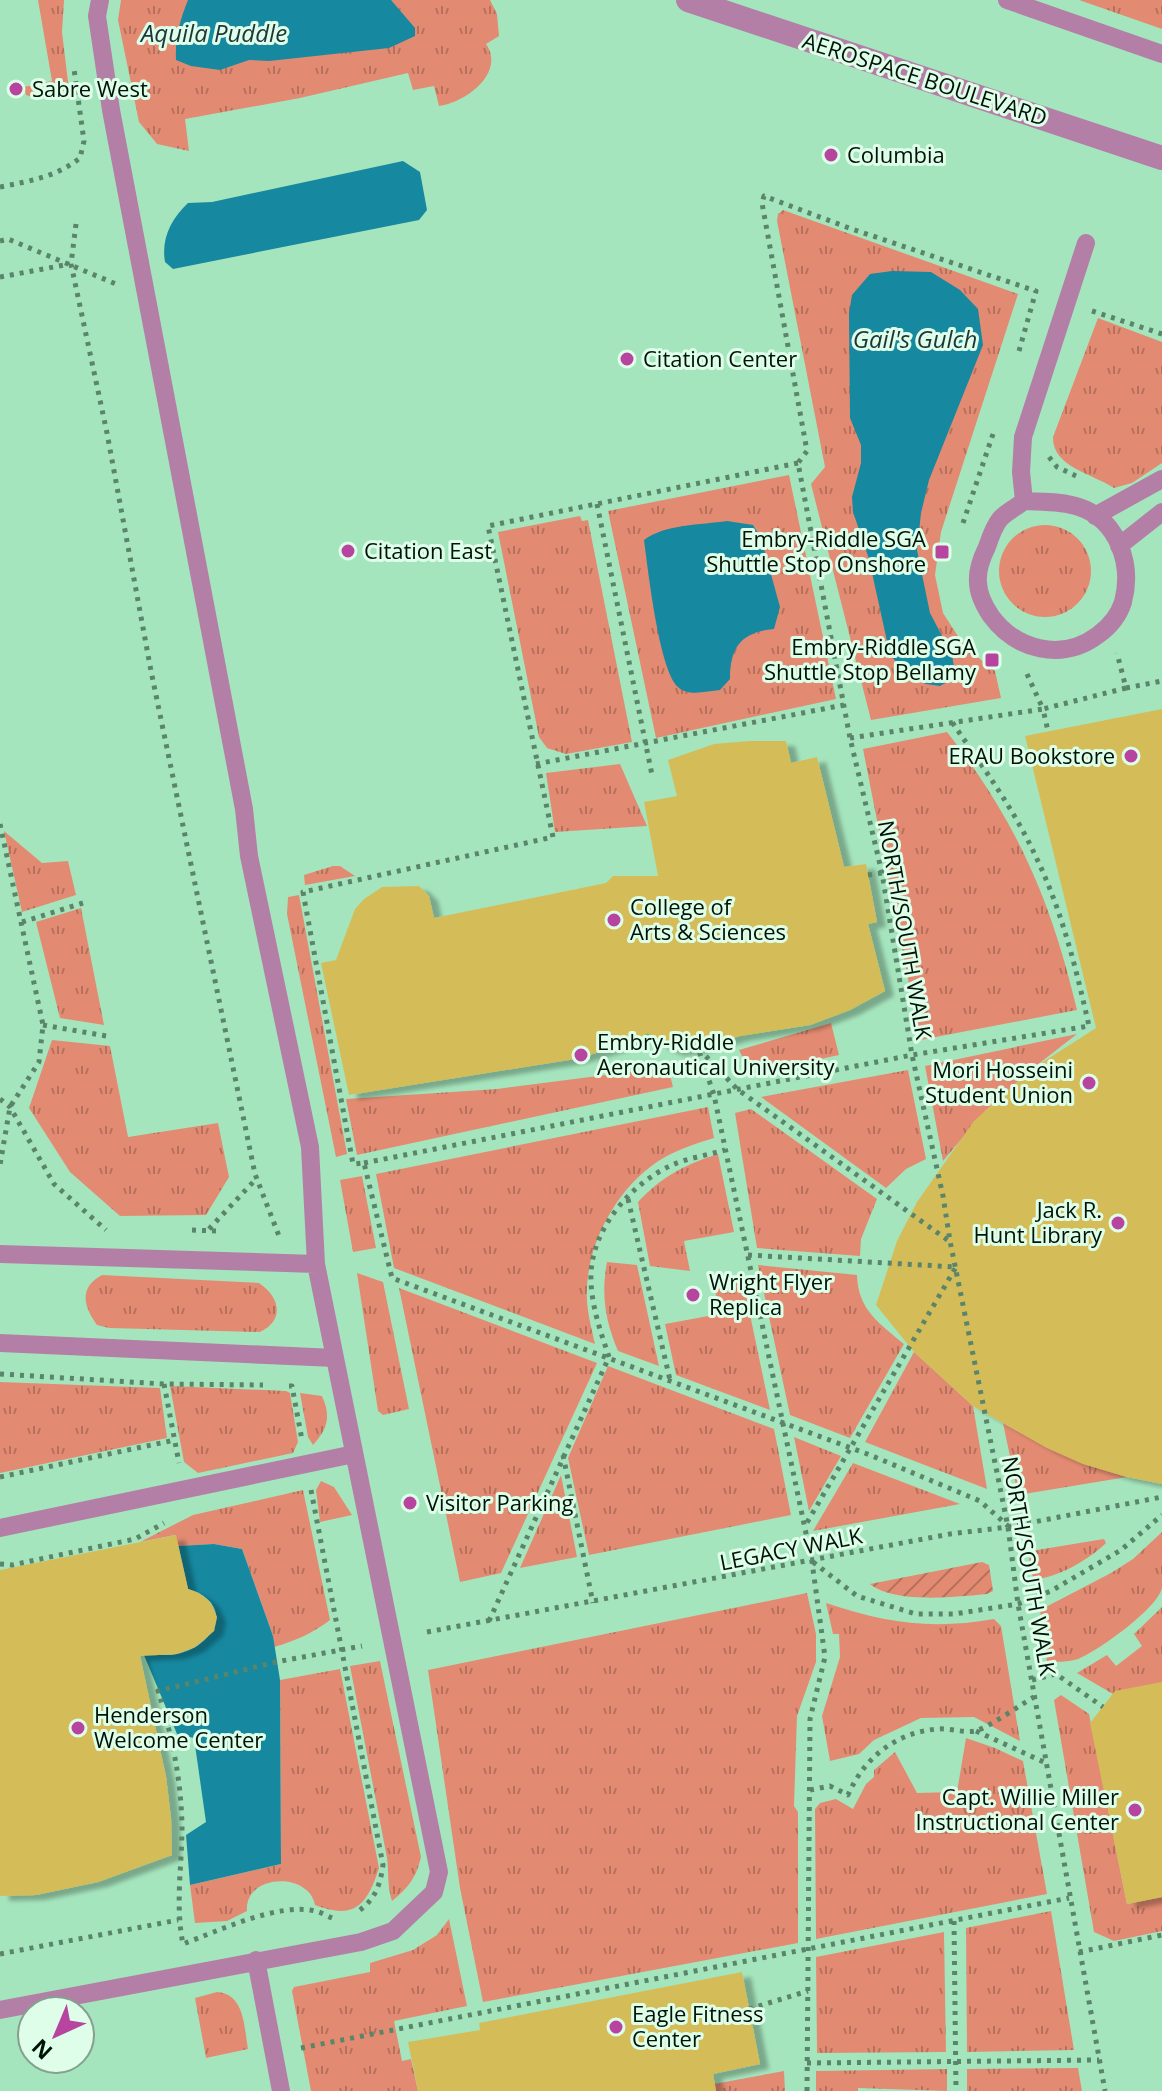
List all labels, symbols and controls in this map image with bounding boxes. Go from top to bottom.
water label: Aquila Puddle [139,16,287,49]
street label: AEROSPACE BOULEVARD [799,24,1051,132]
place label: Sabre West [32,73,148,103]
marker: Sabre West [7,80,25,98]
place label: Columbia [847,139,945,169]
marker: Columbia [822,146,840,164]
water label: Gail's Gulch [853,322,977,355]
place label: Citation Center [643,343,797,373]
marker: Citation Center [618,350,636,368]
place label: Embry-Riddle SGA Shuttle Stop Onshore [706,523,926,578]
place label: Citation East [364,535,492,565]
marker: Citation East [339,542,357,560]
marker: Embry-Riddle SGA Shuttle Stop Onshore [933,543,951,561]
place label: Embry-Riddle SGA Shuttle Stop Bellamy [764,631,977,686]
marker: Embry-Riddle SGA Shuttle Stop Bellamy [983,651,1001,669]
place label: ERAU Bookstore [948,740,1115,770]
marker: ERAU Bookstore [1122,747,1140,765]
street label: NORTH/SOUTH WALK [872,818,940,1042]
place label: College of Arts & Sciences [630,891,786,946]
marker: College of Arts & Sciences [605,911,623,929]
place label: Embry-Riddle Aeronautical University [597,1026,835,1081]
marker: Embry-Riddle Aeronautical University [572,1046,590,1064]
place label: Mori Hosseini Student Union [925,1054,1073,1109]
marker: Mori Hosseini Student Union [1080,1074,1098,1092]
place label: Jack R. Hunt Library [974,1194,1103,1249]
marker: Jack R. Hunt Library [1109,1214,1127,1232]
place label: Wright Flyer Replica [709,1266,832,1321]
marker: Wright Flyer Replica [684,1286,702,1304]
street label: NORTH/SOUTH WALK [996,1454,1064,1678]
place label: Visitor Parking [426,1487,574,1517]
marker: Visitor Parking [401,1494,419,1512]
street label: LEGACY WALK [717,1519,865,1577]
place label: Henderson Welcome Center [94,1699,263,1754]
marker: Henderson Welcome Center [69,1719,87,1737]
place label: Capt. Willie Miller Instructional Center [916,1781,1119,1836]
marker: Capt. Willie Miller Instructional Center [1126,1801,1144,1819]
north arrow [16,1995,96,2075]
place label: Eagle Fitness Center [632,1998,764,2053]
marker: Eagle Fitness Center [607,2018,625,2036]
text: N [25,2033,58,2067]

